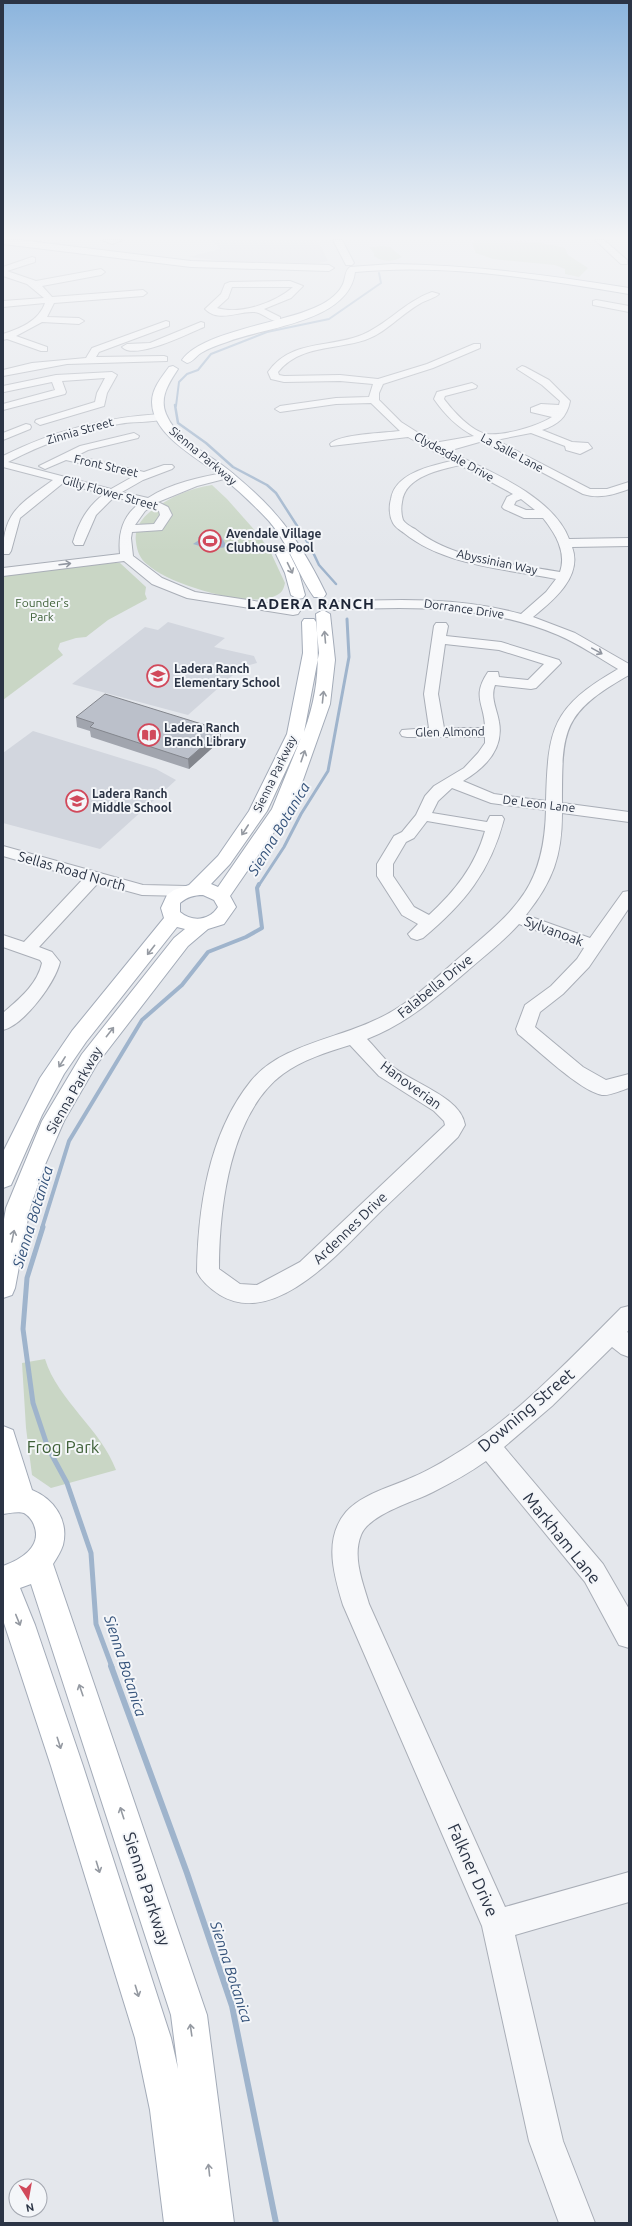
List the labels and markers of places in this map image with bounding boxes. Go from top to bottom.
place label: Avendale Village Clubhouse Pool [226,527,322,554]
sports icon: Avendale Village Clubhouse Pool [197,528,223,554]
place label: Ladera Ranch Elementary School [174,662,280,689]
school or university icon: Ladera Ranch Elementary School [145,663,171,689]
place label: Ladera Ranch Branch Library [164,721,247,748]
library icon: Ladera Ranch Branch Library [136,722,162,748]
place label: Ladera Ranch Middle School [92,787,172,814]
school or university icon: Ladera Ranch Middle School [64,788,90,814]

